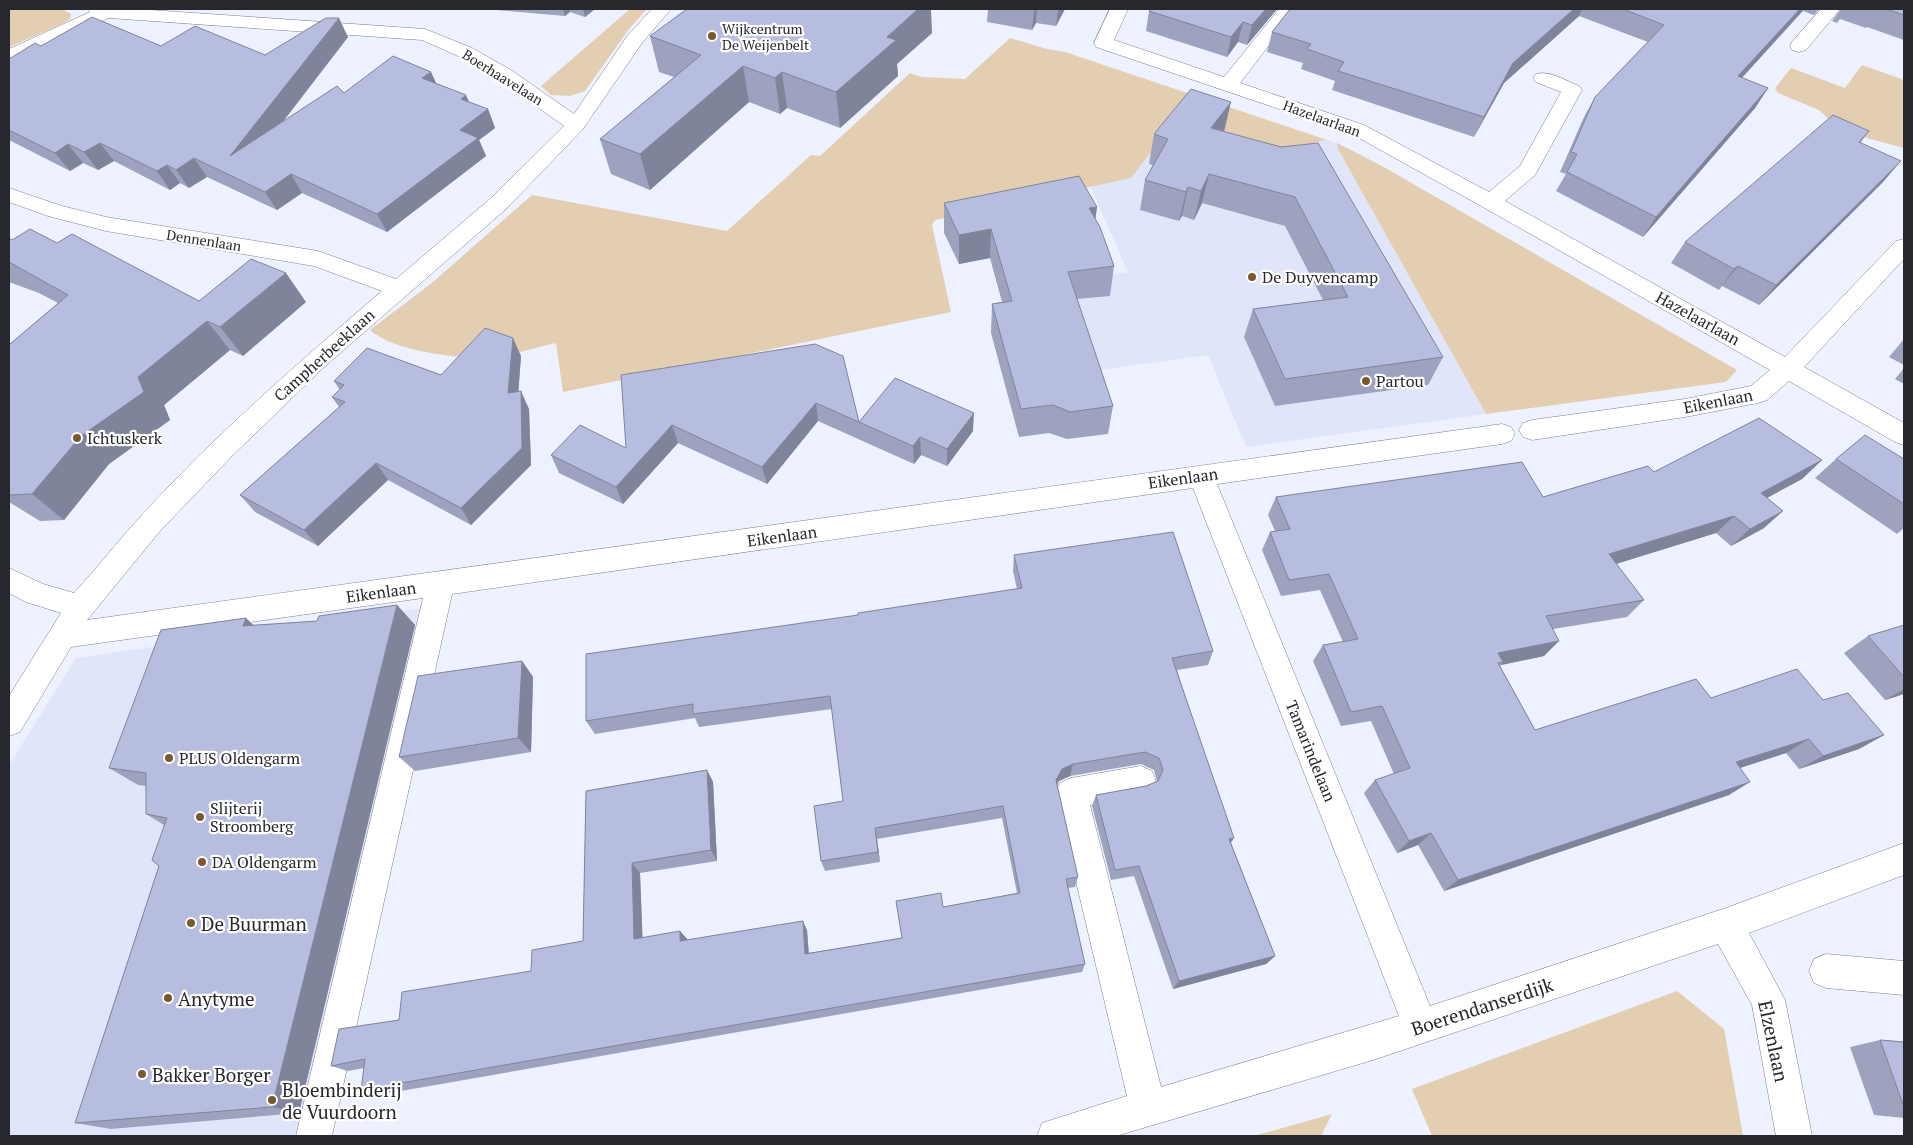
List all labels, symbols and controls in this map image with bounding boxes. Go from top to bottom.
place label: Wijkcentrum De Weijenbelt [722,19,810,54]
marker: Wijkcentrum De Weijenbelt [706,30,718,42]
street label: Boerhaavelaan [459,45,547,110]
street label: Hazelaarlaan [1281,95,1364,141]
street label: Dennenlaan [165,225,243,255]
place label: De Duyvencamp [1262,266,1378,288]
marker: De Duyvencamp [1246,271,1258,283]
street label: Hazelaarlaan [1652,286,1744,350]
street label: Campherbeeklaan [269,304,379,406]
place label: Partou [1376,370,1424,392]
marker: Partou [1360,375,1372,387]
street label: Eikenlaan [1681,383,1755,418]
place label: Ichtuskerk [87,427,163,449]
marker: Ichtuskerk [71,432,83,444]
street label: Eikenlaan [1147,462,1220,494]
street label: Eikenlaan [746,520,819,552]
street label: Eikenlaan [345,576,418,608]
street label: Tamarindelaan [1281,697,1341,805]
place label: PLUS Oldengarm [179,747,300,769]
marker: PLUS Oldengarm [163,752,175,764]
place label: Slijterij Stroomberg [210,797,294,837]
marker: Slijterij Stroomberg [194,811,206,823]
place label: DA Oldengarm [212,851,317,873]
marker: DA Oldengarm [196,856,208,868]
place label: De Buurman [201,911,307,936]
marker: De Buurman [185,917,197,929]
street label: Boerendanserdijk [1408,971,1556,1041]
place label: Anytyme [178,986,254,1011]
marker: Anytyme [162,992,174,1004]
street label: Elzenlaan [1753,998,1795,1084]
place label: Bakker Borger [152,1062,271,1087]
marker: Bakker Borger [136,1068,148,1080]
place label: Bloembinderij de Vuurdoorn [282,1077,402,1124]
marker: Bloembinderij de Vuurdoorn [266,1094,278,1106]

